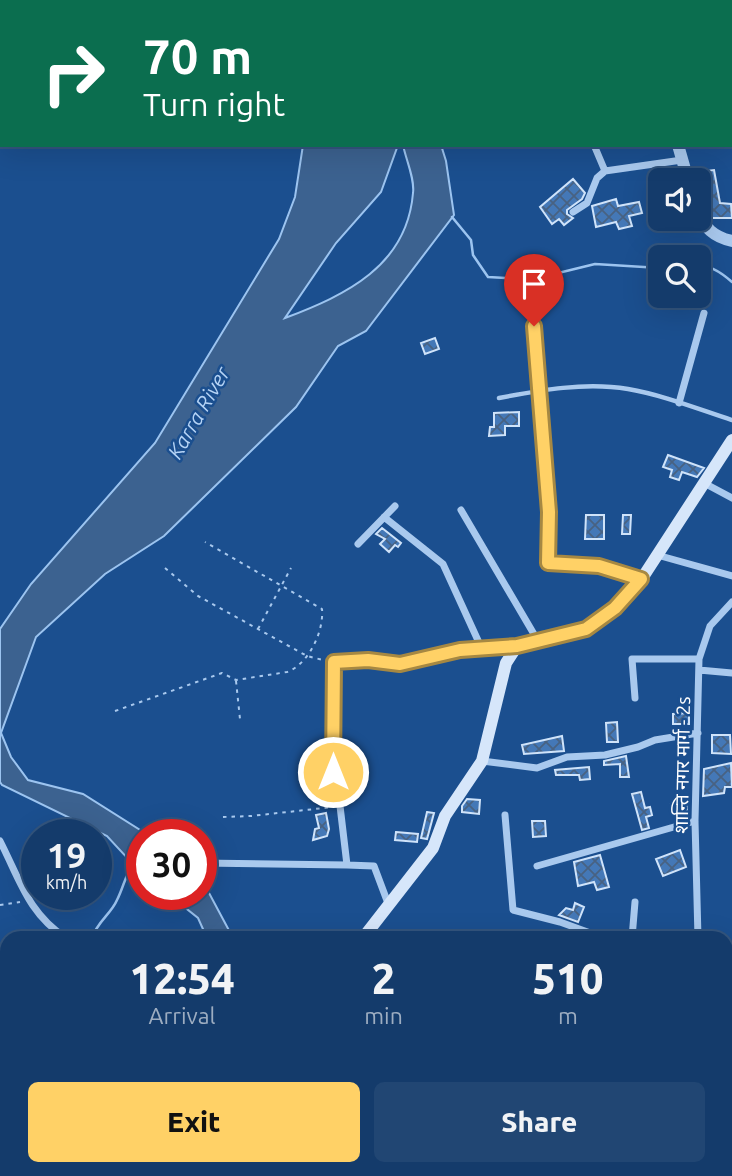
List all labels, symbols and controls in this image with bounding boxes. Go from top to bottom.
icon: right [28,28,119,119]
text: 70 m [143,28,252,83]
text: Turn right [143,86,285,122]
map controls [648,168,711,308]
button: sound [648,168,711,231]
button: search [648,245,711,308]
pin [504,254,564,326]
icon: arrive [515,265,553,303]
water label: Karra River [162,361,235,463]
street label: शान्ति नगर मार्ग - 2s [670,696,694,834]
position arrow [296,735,370,809]
speed limit sign: 30 [126,819,217,910]
text: 19 [47,835,86,875]
text: km/h [46,872,87,892]
text: 12:54 [130,955,235,1002]
text: 2 [372,955,395,1002]
text: 510 [532,955,603,1002]
text: Arrival [149,1003,216,1028]
text: min [364,1003,403,1028]
text: m [558,1003,578,1028]
button: Exit [28,1082,360,1162]
button: Share [374,1082,705,1162]

